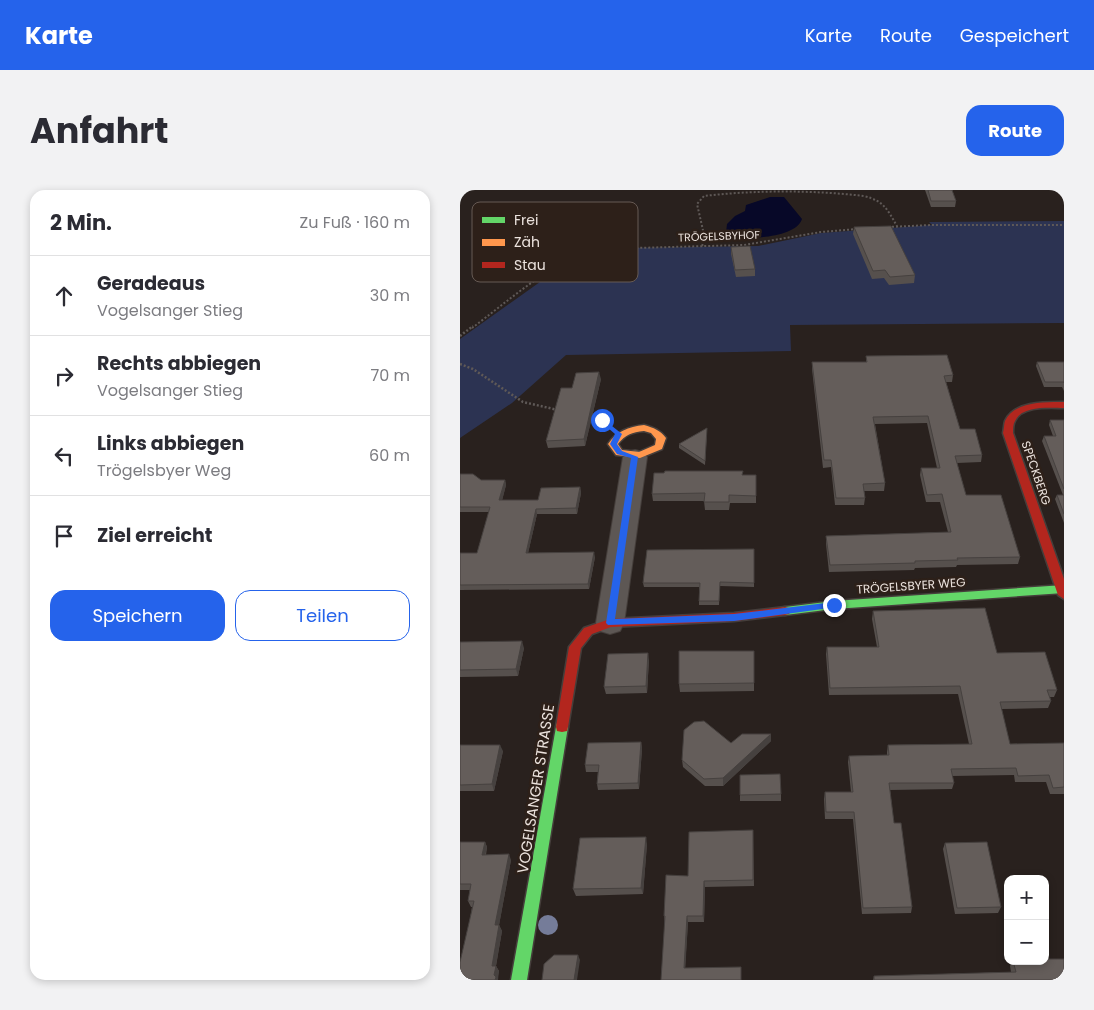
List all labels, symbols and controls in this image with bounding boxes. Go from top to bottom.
text: Karte [25,19,93,52]
text: Karte [805,23,852,48]
text: Route [880,23,932,48]
text: Gespeichert [960,23,1069,48]
button: Route [966,105,1064,156]
text: Anfahrt [30,106,169,155]
legend [472,202,638,282]
text: 2 Min. [50,208,112,237]
text: Frei [514,210,538,230]
text: Zu Fuß · 160 m [300,211,410,234]
street label: TRÖGELSBYHOF [678,227,761,245]
text: Zäh [514,232,540,252]
text: Stau [514,255,546,275]
text: Geradeaus [97,270,205,297]
icon: ahead [50,282,78,310]
text: 30 m [370,284,410,307]
text: Vogelsanger Stieg [97,299,243,322]
text: Rechts abbiegen [97,350,261,377]
icon: right [50,362,78,390]
text: 70 m [370,364,410,387]
text: Vogelsanger Stieg [97,379,243,402]
route start [591,409,614,432]
text: Links abbiegen [97,430,244,457]
street label: SPECKBERG [1018,439,1055,507]
icon: left [50,442,78,470]
text: 60 m [369,444,410,467]
text: Trögelsbyer Weg [97,459,231,482]
icon: arrive [50,522,78,550]
text: Ziel erreicht [97,522,213,549]
street label: TRÖGELSBYER WEG [856,573,966,598]
button: Speichern [50,590,225,641]
button: Teilen [235,590,410,641]
route end [823,594,846,617]
street label: VOGELSANGER STRASSE [512,703,559,875]
map controls [1004,875,1049,965]
button: + [1004,875,1049,920]
button: − [1004,920,1049,965]

